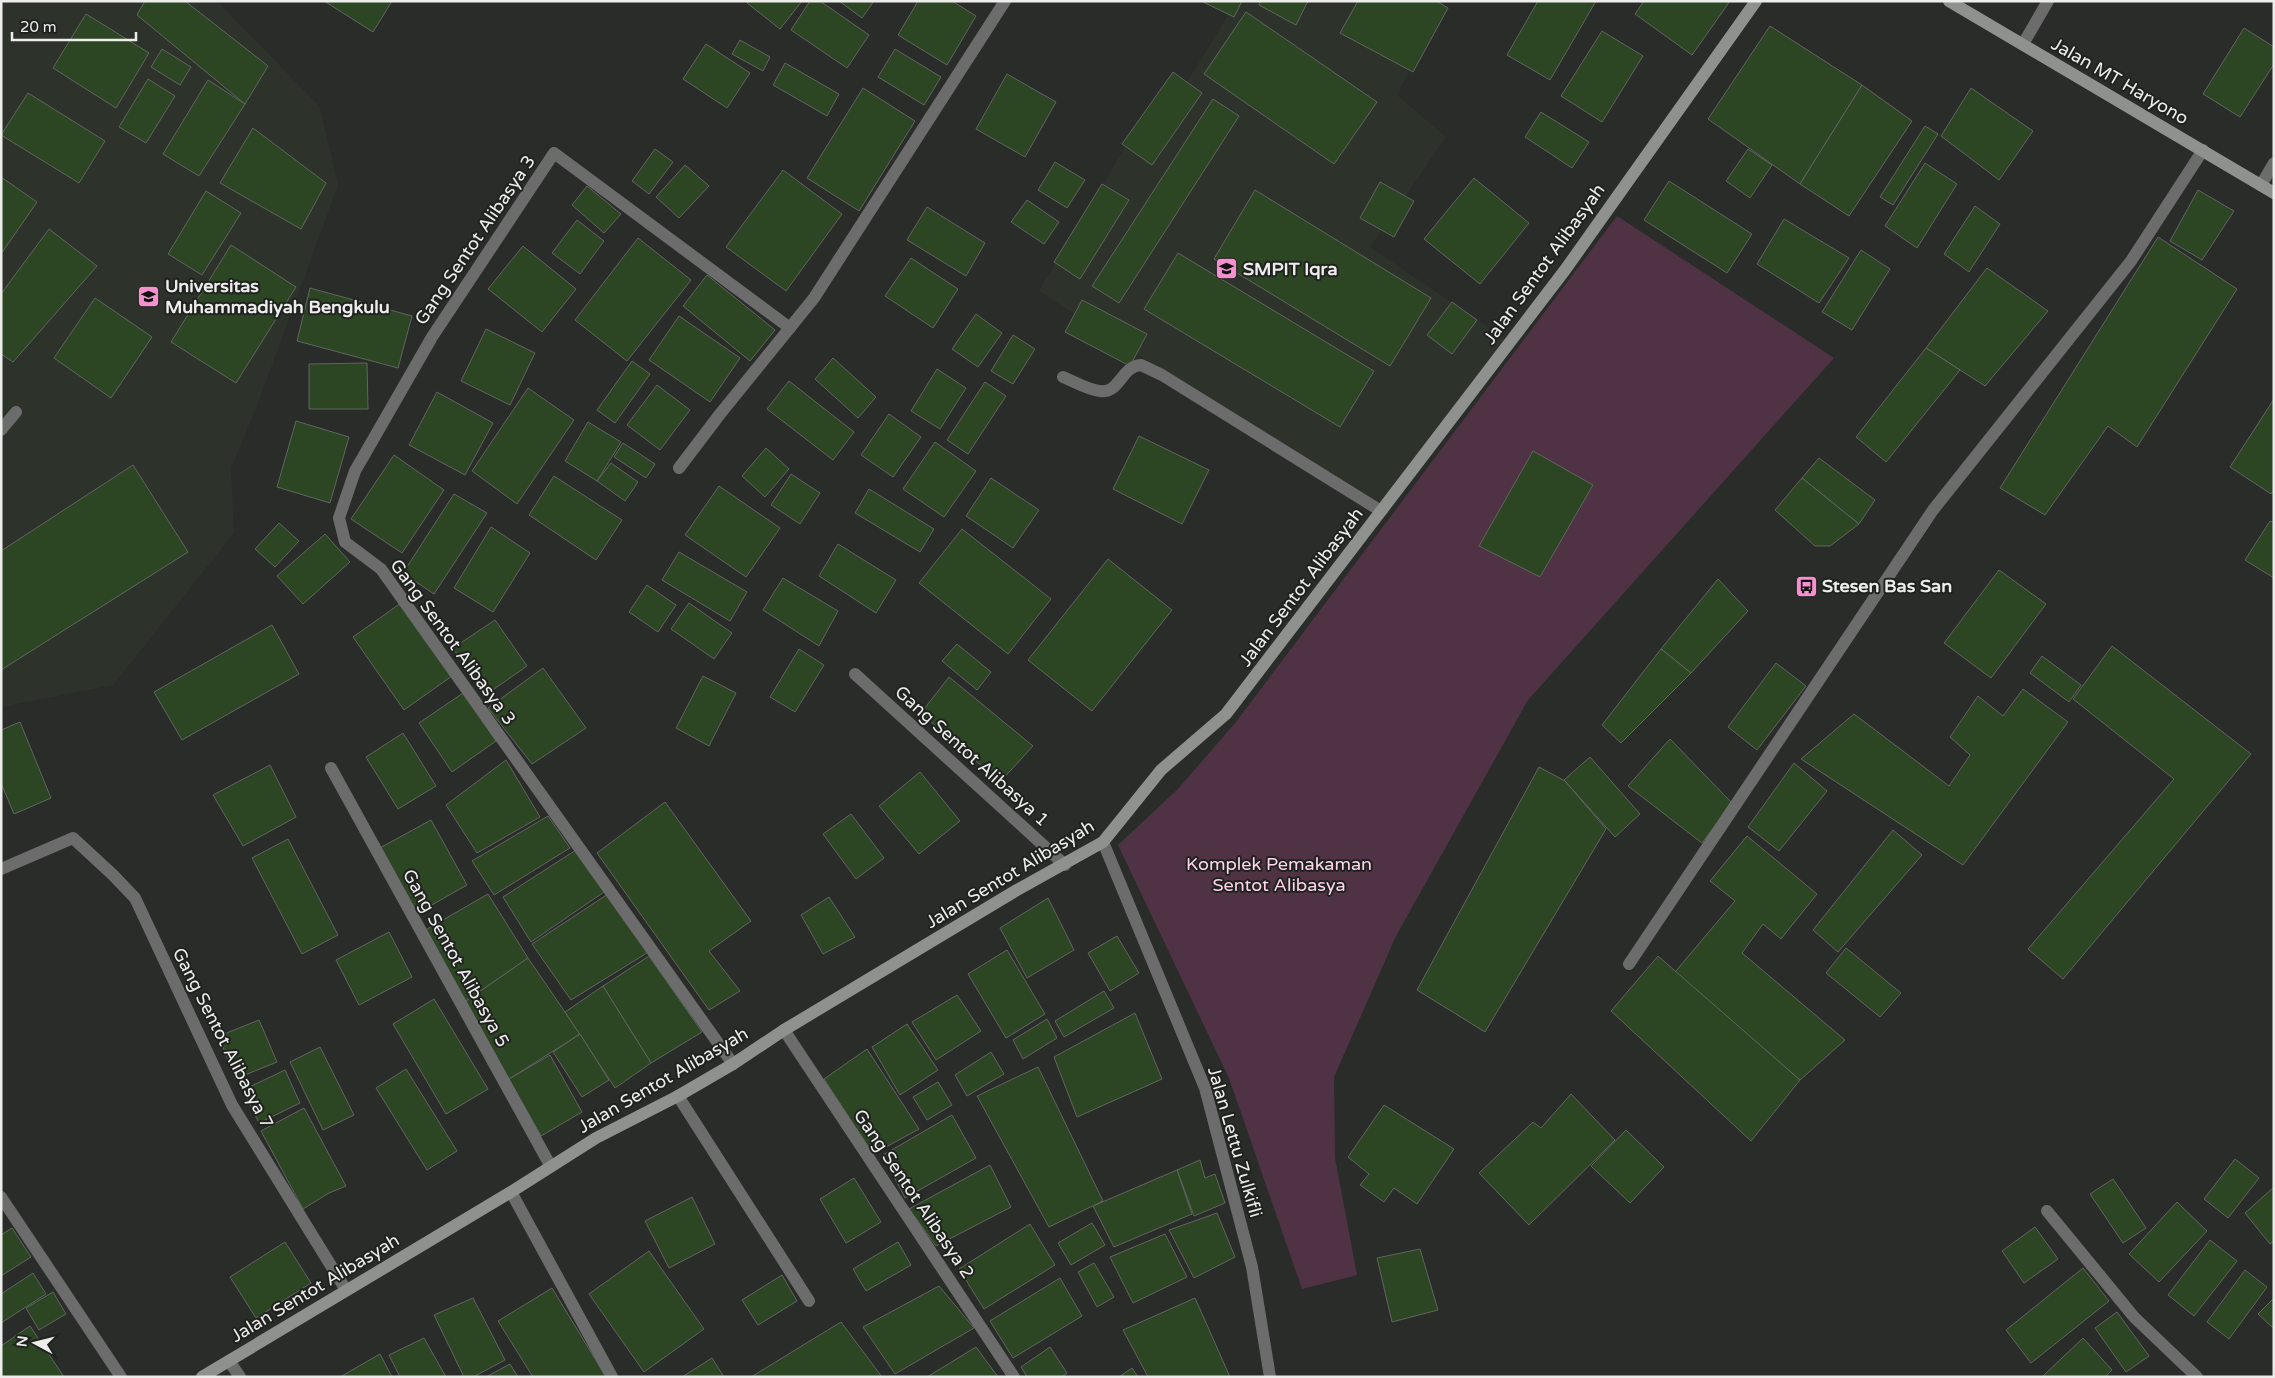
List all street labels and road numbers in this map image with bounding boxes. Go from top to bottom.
street label: Jalan MT Haryono [2047,33,2193,129]
street label: Gang Sentot Alibasya 3 [410,151,540,329]
street label: Jalan Sentot Alibasyah [1478,180,1610,348]
street label: Jalan Sentot Alibasyah [1234,503,1368,671]
street label: Gang Sentot Alibasya 3 [385,555,521,729]
street label: Gang Sentot Alibasya 1 [890,681,1054,831]
street label: Jalan Sentot Alibasyah [922,815,1098,933]
street label: Gang Sentot Alibasya 5 [398,865,514,1051]
street label: Gang Sentot Alibasya 7 [168,944,278,1132]
street label: Jalan Sentot Alibasyah [574,1022,752,1138]
street label: Jalan Lettu Zulkifli [1203,1064,1267,1220]
street label: Gang Sentot Alibasya 2 [849,1105,979,1283]
street label: Jalan Sentot Alibasyah [227,1229,403,1347]

